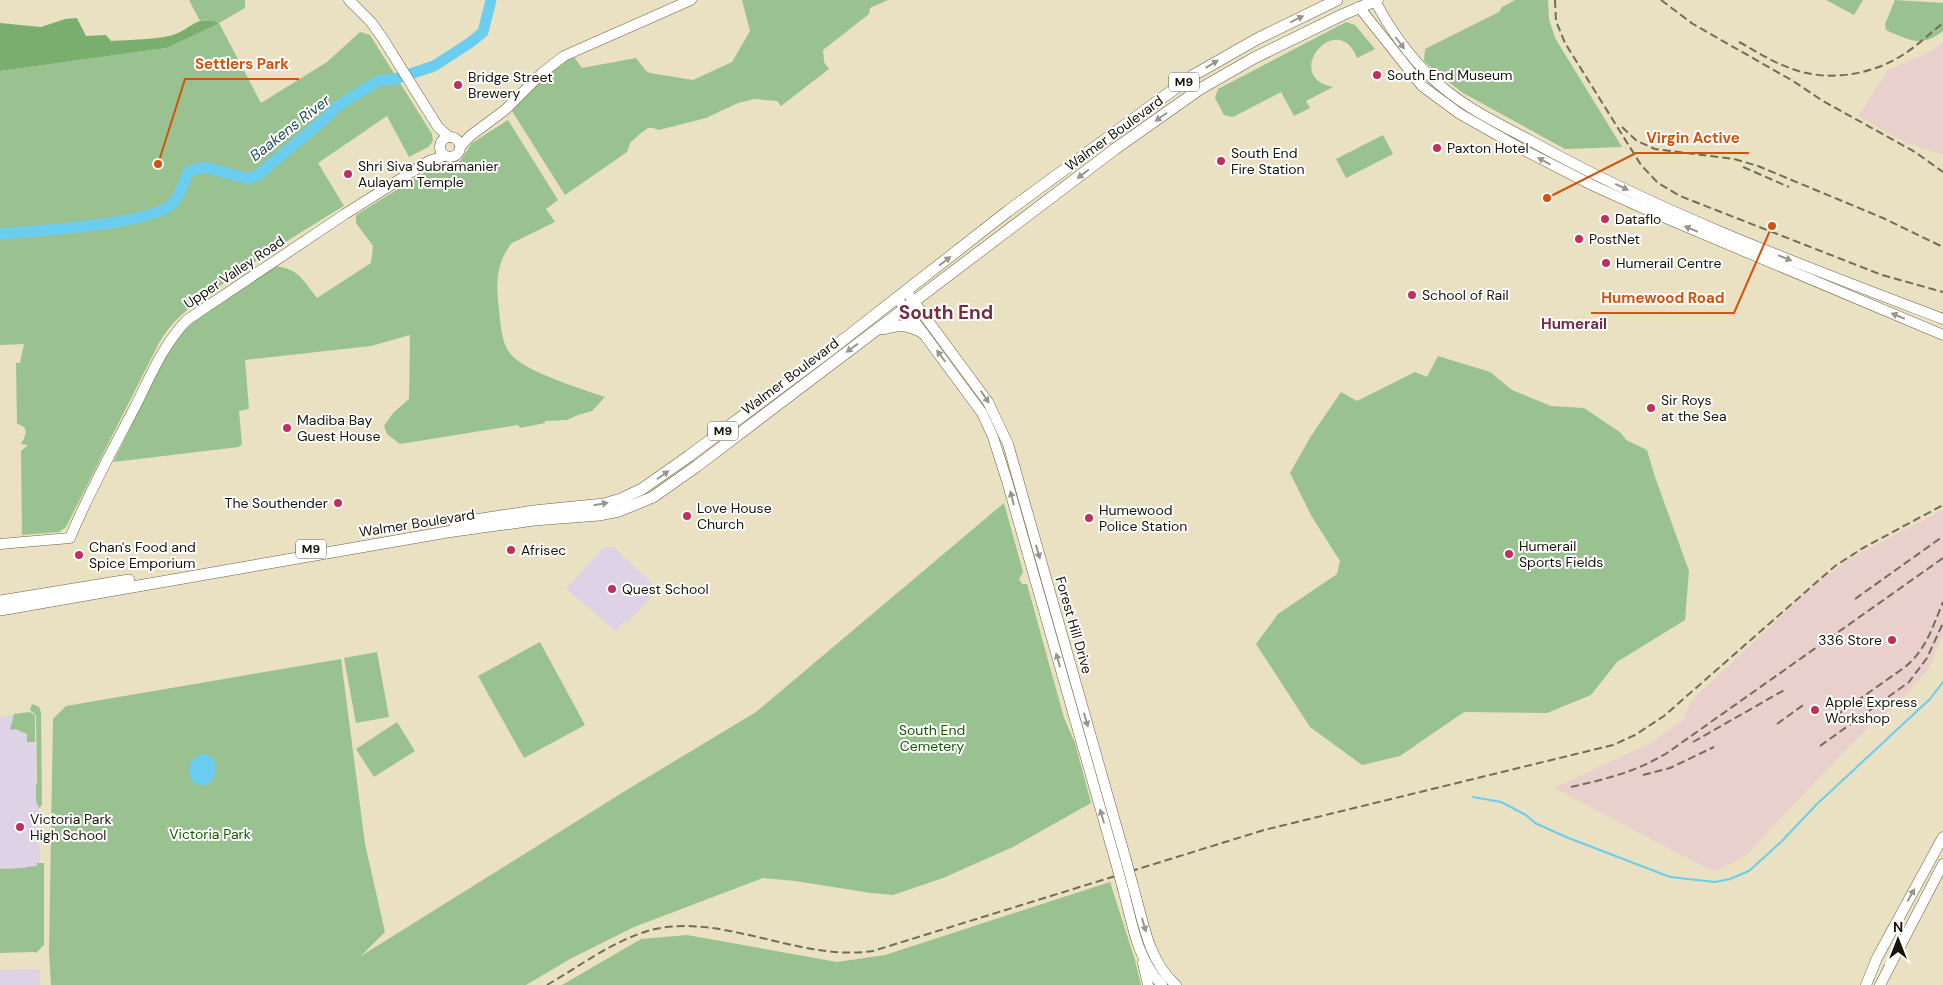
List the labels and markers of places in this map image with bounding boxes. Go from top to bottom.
callout: Settlers Park [185,49,299,79]
place label: South End Museum [1387,66,1512,84]
place label: Bridge Street Brewery [468,68,553,102]
marker: South End Museum [1371,69,1383,81]
marker: Bridge Street Brewery [452,79,464,91]
callout: Virgin Active [1636,123,1749,153]
place label: Paxton Hotel [1447,139,1529,157]
marker: Paxton Hotel [1431,142,1443,154]
place label: South End Fire Station [1231,144,1305,178]
marker: South End Fire Station [1215,155,1227,167]
place label: Shri Siva Subramanier Aulayam Temple [358,157,499,191]
marker: Shri Siva Subramanier Aulayam Temple [342,168,354,180]
place label: Dataflo [1615,210,1661,228]
marker: Dataflo [1599,213,1611,225]
place label: PostNet [1589,230,1640,248]
marker: PostNet [1573,233,1585,245]
place label: Humerail Centre [1616,254,1721,272]
marker: Humerail Centre [1600,257,1612,269]
callout: Humewood Road [1591,283,1734,313]
place label: School of Rail [1422,286,1509,304]
marker: School of Rail [1406,289,1418,301]
place label: Sir Roys at the Sea [1661,391,1727,425]
marker: Sir Roys at the Sea [1645,402,1657,414]
place label: Madiba Bay Guest House [297,411,380,445]
marker: Madiba Bay Guest House [281,422,293,434]
place label: The Southender [225,494,328,512]
marker: The Southender [332,497,344,509]
place label: Love House Church [697,499,772,533]
place label: Humewood Police Station [1099,501,1187,535]
marker: Love House Church [681,510,693,522]
marker: Humewood Police Station [1083,512,1095,524]
place label: Humerail Sports Fields [1519,537,1603,571]
place label: Chan's Food and Spice Emporium [89,538,196,572]
place label: Afrisec [521,541,566,559]
marker: Afrisec [505,544,517,556]
marker: Humerail Sports Fields [1503,548,1515,560]
marker: Chan's Food and Spice Emporium [73,549,85,561]
place label: Quest School [622,580,709,598]
marker: Quest School [606,583,618,595]
place label: 336 Store [1818,631,1882,649]
marker: 336 Store [1886,634,1898,646]
place label: Apple Express Workshop [1825,693,1917,727]
marker: Apple Express Workshop [1809,704,1821,716]
place label: Victoria Park High School [30,810,112,844]
marker: Victoria Park High School [14,821,26,833]

